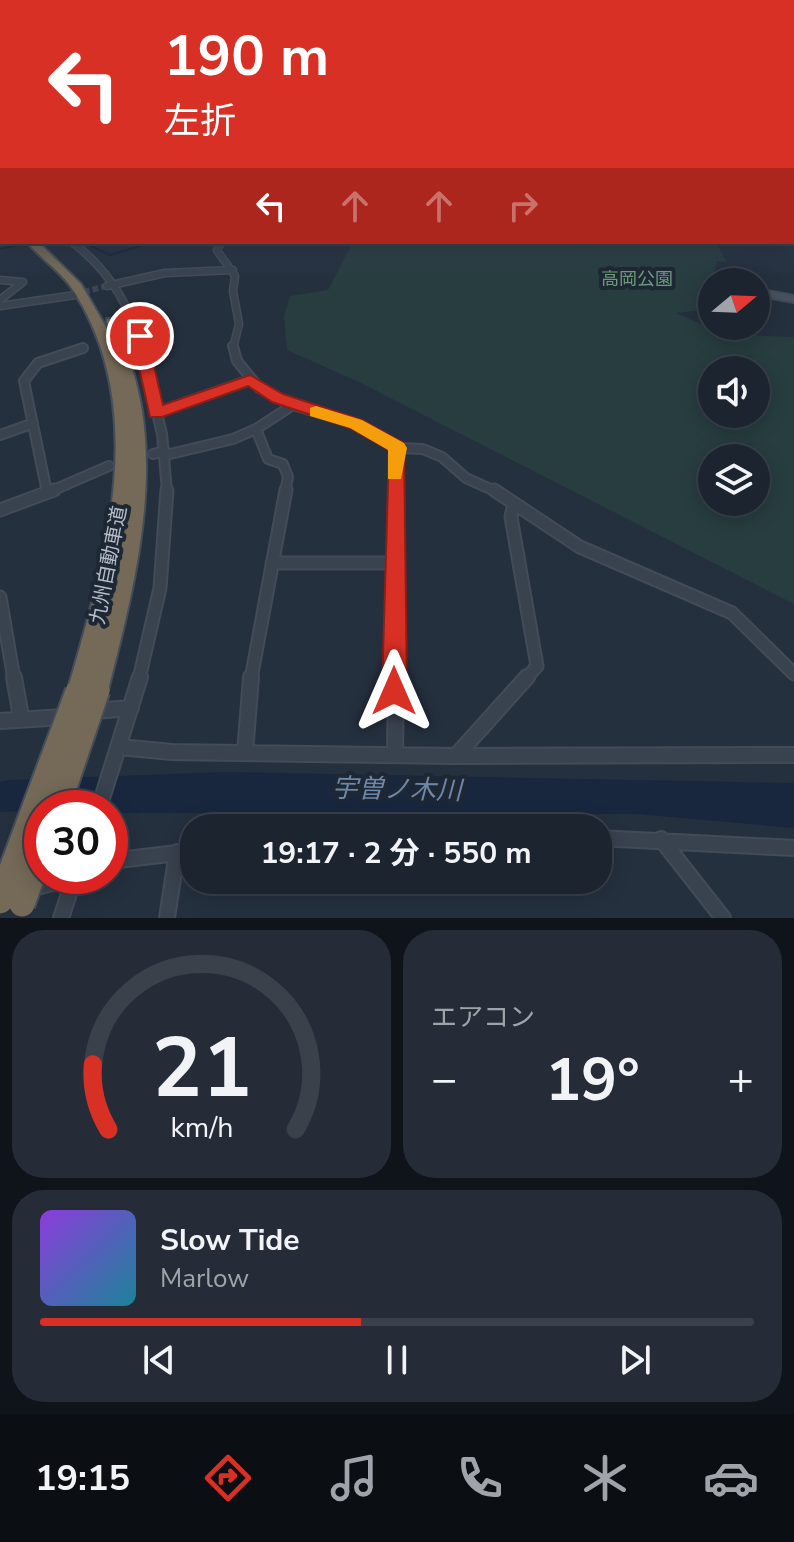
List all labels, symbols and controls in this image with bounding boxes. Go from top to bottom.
text: 190 m [164,18,329,95]
icon: left [32,32,136,136]
text: 左折 [164,97,236,146]
icon: left [249,184,293,228]
icon: ahead [333,184,377,228]
icon: ahead [417,184,461,228]
icon: right [501,184,545,228]
park label: 高岡公園 [601,267,673,291]
north arrow [698,268,770,340]
map controls [698,268,770,516]
pin [106,302,174,370]
icon: arrive [118,314,162,358]
button: sound [698,356,770,428]
button: layers [698,444,770,516]
street label: 九州自動車道 [84,504,133,627]
position arrow [352,649,436,733]
water label: 宇曽ノ木川 [332,771,465,808]
speed limit sign: 30 [24,790,128,894]
text: 19:17 · 2 分 · 550 m [260,833,532,874]
text: エアコン [431,1000,535,1035]
text: 21 [152,1012,251,1125]
text: 19° [545,1039,640,1121]
text: − [431,1050,457,1110]
text: + [728,1050,754,1110]
text: km/h [170,1108,233,1147]
text: Slow Tide [160,1220,300,1261]
text: Marlow [160,1261,249,1296]
icon: previous [137,1338,181,1382]
icon: pause [375,1338,419,1382]
icon: next [613,1338,657,1382]
icon: directions [200,1450,256,1506]
icon: music [326,1450,382,1506]
icon: phone [452,1450,508,1506]
icon: climate [577,1450,633,1506]
icon: car [703,1450,759,1506]
text: 19:15 [35,1454,130,1503]

